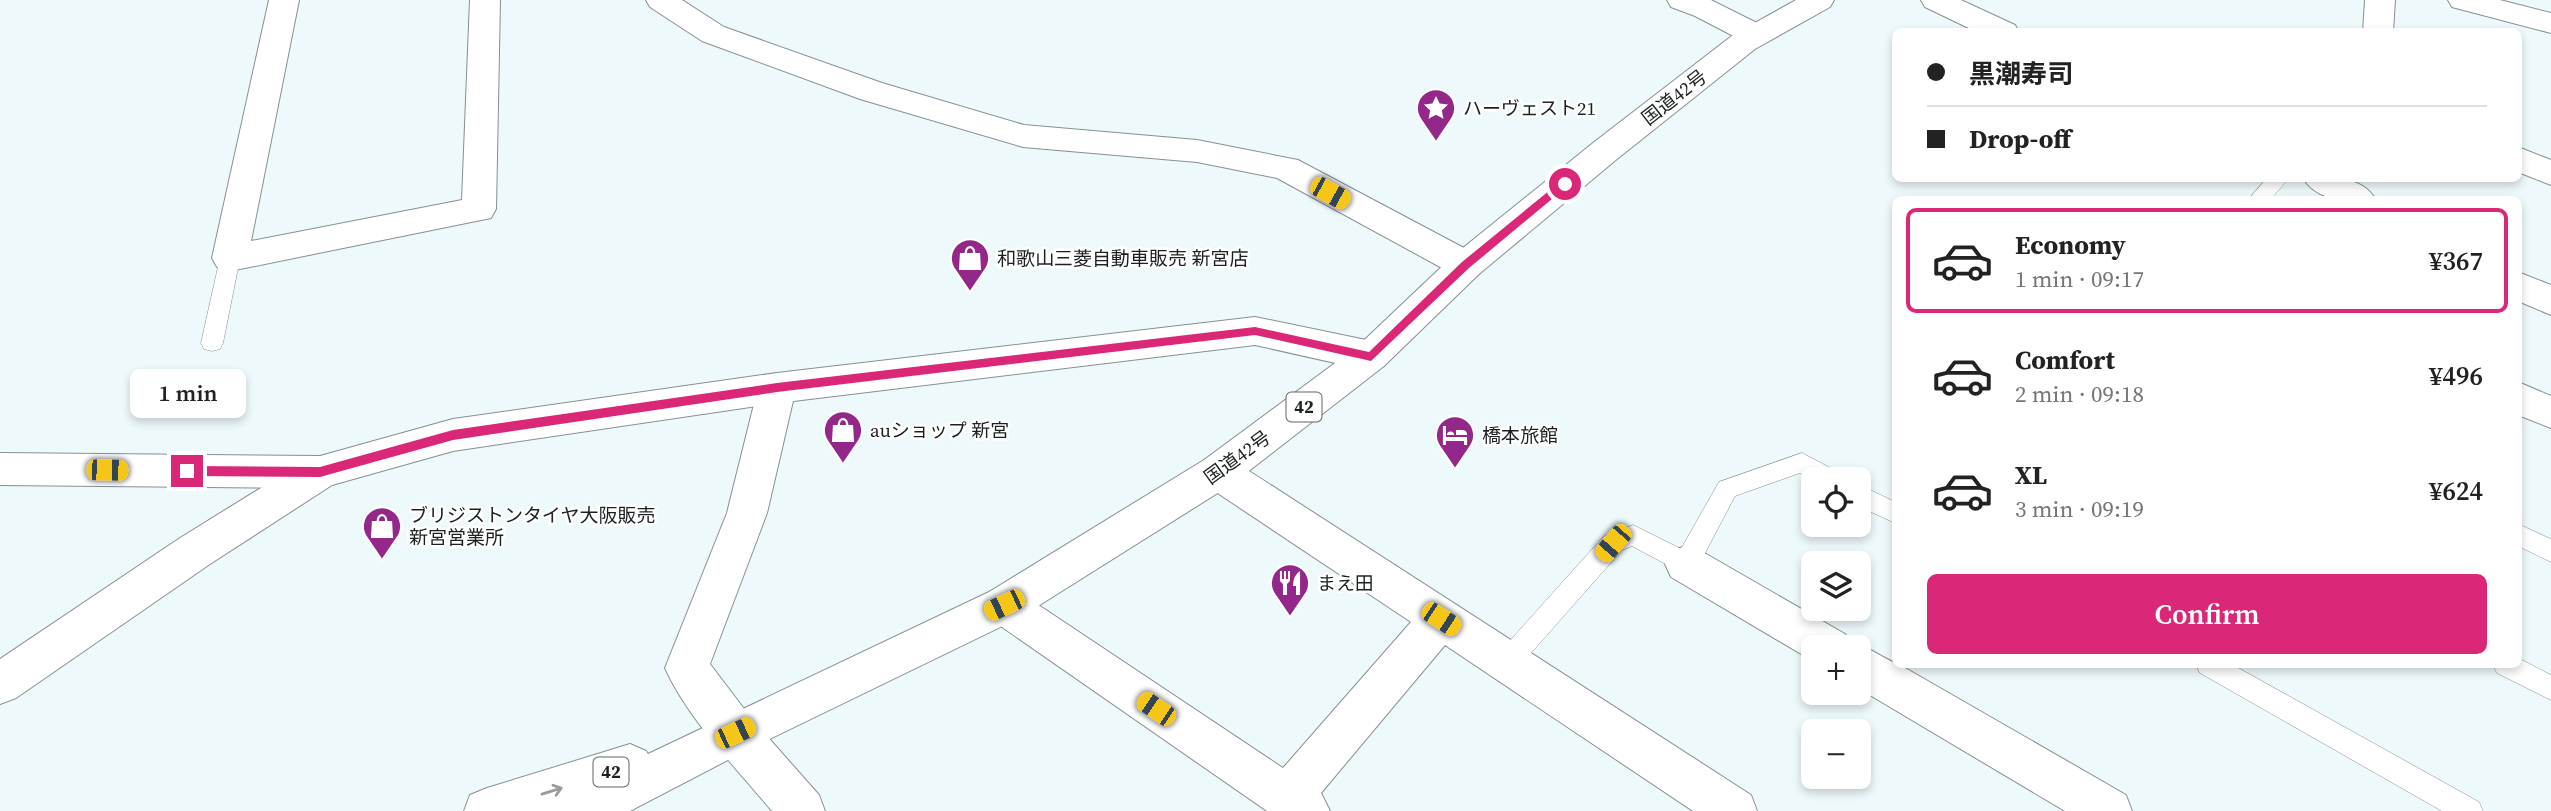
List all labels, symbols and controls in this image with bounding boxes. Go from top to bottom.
text: 黒潮寿司 [1969,56,2073,92]
street label: 国道42号 [1636,63,1712,131]
place icon: ハーヴェスト21 [1415,87,1457,142]
place label: ハーヴェスト21 [1463,95,1596,121]
text: Drop-off [1969,121,2071,157]
route start [1549,168,1581,200]
car [1307,174,1354,212]
text: Economy [2015,227,2126,263]
icon: car [1931,229,1994,292]
shop icon: 和歌山三菱自動車販売 新宮店 [949,237,991,292]
text: ¥367 [2429,243,2483,279]
place label: 和歌山三菱自動車販売 新宮店 [997,245,1248,271]
text: 1 min · 09:17 [2015,263,2144,295]
text: Comfort [2015,342,2115,378]
icon: car [1931,344,1994,407]
text: ¥496 [2429,358,2483,394]
callout: 1 min [129,370,245,419]
text: 1 min [158,377,218,409]
text: 2 min · 09:18 [2015,378,2144,410]
road number: 42 [1286,393,1322,422]
shop icon: auショップ 新宮 [822,409,864,464]
hotel icon: 橋本旅館 [1434,414,1476,469]
place label: auショップ 新宮 [870,417,1009,443]
place label: 橋本旅館 [1482,422,1558,448]
street label: 国道42号 [1199,424,1275,490]
route end [171,455,203,487]
text: XL [2015,457,2047,493]
car [86,459,129,481]
icon: car [1931,459,1994,522]
map controls [1801,467,1871,789]
button: locate [1801,467,1871,537]
text: ¥624 [2429,473,2483,509]
text: 3 min · 09:19 [2015,493,2144,525]
place label: ブリジストンタイヤ大阪販売 新宮営業所 [409,502,655,550]
shop icon: ブリジストンタイヤ大阪販売 新宮営業所 [361,505,403,560]
car [1592,520,1635,566]
button: layers [1801,551,1871,621]
restaurant icon: まえ田 [1269,562,1311,617]
place label: まえ田 [1317,570,1374,596]
button: Confirm [1927,574,2487,654]
car [981,587,1028,623]
car [1418,599,1465,639]
button: + [1801,635,1871,705]
car [1133,689,1180,729]
car [712,715,759,751]
button: − [1801,719,1871,789]
road number: 42 [594,758,628,786]
one-way arrow [541,783,563,796]

